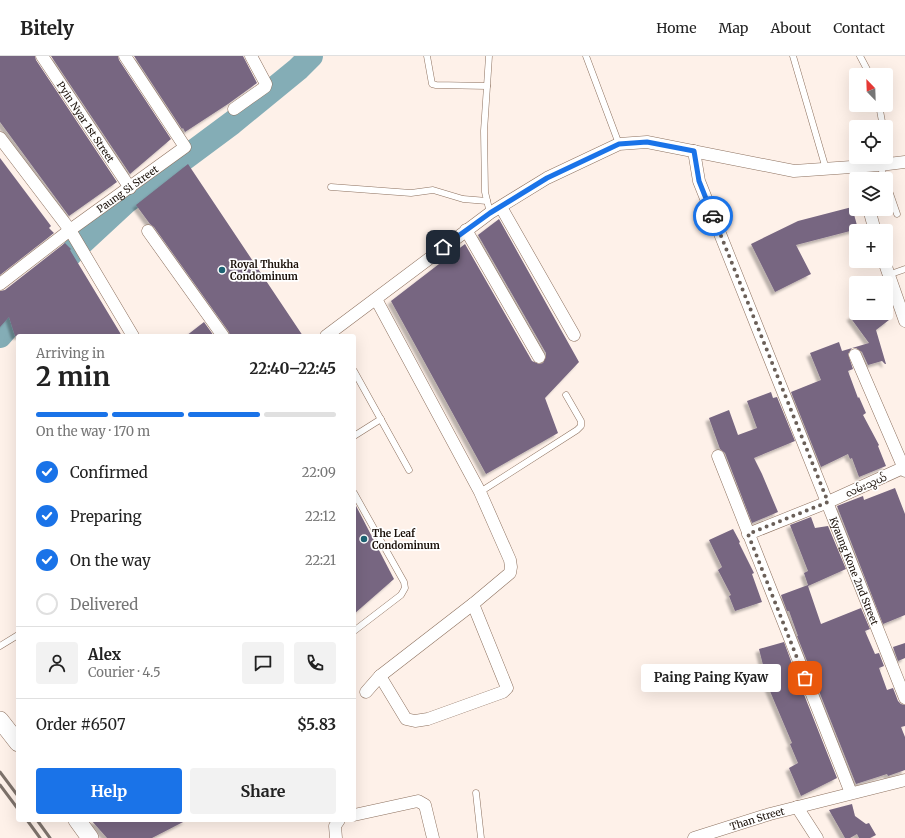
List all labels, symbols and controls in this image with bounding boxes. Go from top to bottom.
text: Bitely [20,16,74,40]
text: Home [656,19,697,37]
text: Map [719,19,748,37]
text: About [770,19,811,37]
text: Contact [833,19,885,37]
north arrow [849,68,893,112]
map controls [849,68,893,320]
street label: Pyin Nyar 1st Street [54,79,117,165]
button: locate [849,120,893,164]
street label: Paung Si Street [94,162,161,216]
button: layers [849,172,893,216]
courier [693,196,733,236]
icon: car [702,205,724,227]
button: + [849,224,893,268]
pin [426,230,460,264]
icon: home [432,236,454,258]
place label: Royal Thukha Condominum [230,258,299,283]
marker: Royal Thukha Condominum [217,265,227,275]
button: − [849,276,893,320]
text: Arriving in [36,345,105,362]
text: 22:40–22:45 [249,359,336,378]
text: 2 min [36,360,110,393]
text: On the way · 170 m [36,423,150,440]
icon: check [36,461,58,483]
text: Confirmed [70,463,148,482]
text: 22:09 [302,464,336,481]
street label: လမ်းသွယ် [843,470,890,502]
icon: check [36,505,58,527]
text: Preparing [70,507,142,526]
text: 22:12 [305,508,336,525]
street label: Kyaung Kone 2nd Street [826,515,881,627]
place label: The Leaf Condominum [372,527,440,552]
marker: The Leaf Condominum [359,534,369,544]
icon: check [36,549,58,571]
text: On the way [70,551,151,570]
text: 22:21 [305,552,336,569]
text: Delivered [70,595,138,614]
button: person [36,642,78,684]
button: chat [242,642,284,684]
button: phone [294,642,336,684]
text: Alex [88,645,121,664]
pin [788,661,822,695]
text: Courier · 4.5 [88,664,161,681]
callout: Paing Paing Kyaw [641,664,781,692]
icon: bag [794,667,816,689]
text: Paing Paing Kyaw [654,669,768,686]
text: Order #6507 [36,715,125,734]
text: $5.83 [297,715,336,734]
button: Help [36,768,182,814]
button: Share [190,768,336,814]
street label: Than Street [728,805,786,833]

